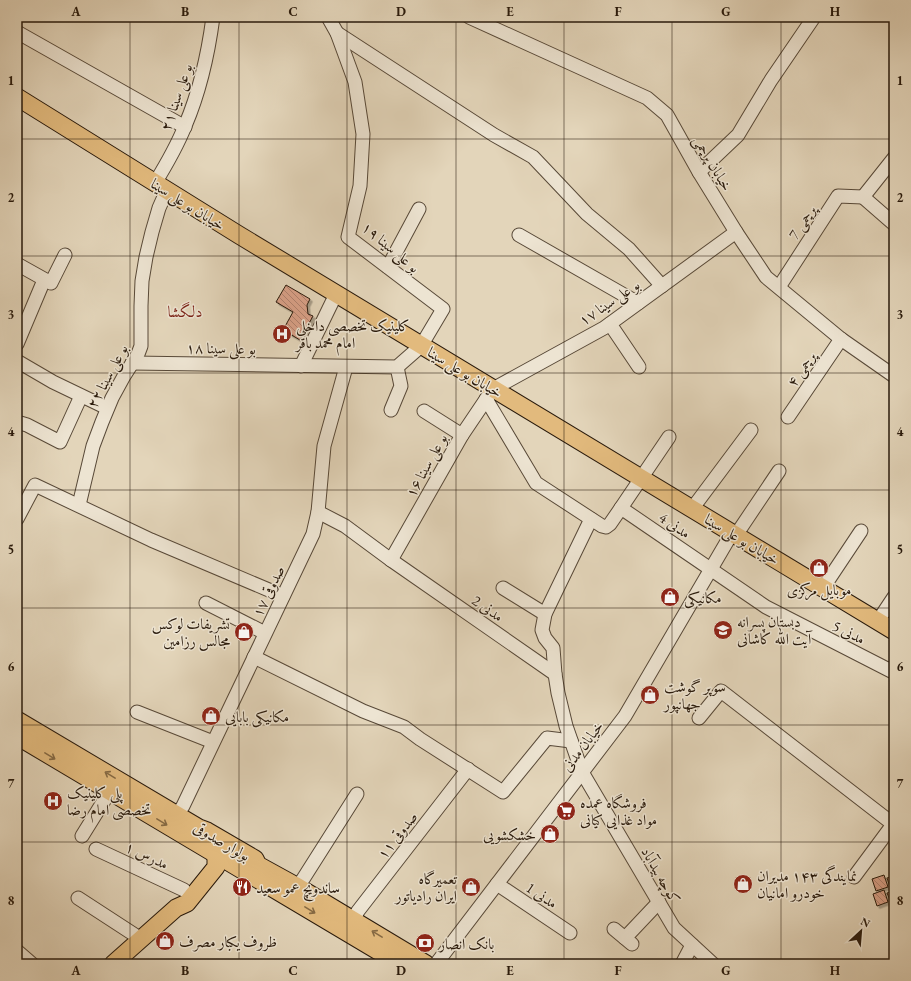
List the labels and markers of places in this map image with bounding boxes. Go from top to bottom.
place label: کلینیک تخصصی داخلی امام محمد باقر [294,316,410,356]
hospital icon: کلینیک تخصصی داخلی امام محمد باقر [271,323,293,345]
shop icon: موبایل مرکزی [808,557,830,579]
place label: موبایل مرکزی [787,580,851,601]
shop icon: مکانیکی [659,586,681,608]
place label: مکانیکی [684,588,722,609]
place label: دبستان پسرانه آیت الله کاشانی [737,612,813,649]
place label: تشریفات لوکس مجالس رزامین [152,614,230,651]
school or university icon: دبستان پسرانه آیت الله کاشانی [712,619,734,641]
shop icon: تشریفات لوکس مجالس رزامین [233,621,255,643]
place label: سوپر گوشت جهانپور [662,677,726,714]
shop icon: سوپر گوشت جهانپور [639,684,661,706]
shop icon: مکانیکی بابایی [200,705,222,727]
place label: مکانیکی بابایی [225,707,289,728]
place label: پلی کلینیک تخصصی امام رضا [67,783,151,823]
hospital icon: پلی کلینیک تخصصی امام رضا [42,790,64,812]
place label: فروشگاه عمده مواد غذایی کیانی [580,793,657,830]
supermarket icon: فروشگاه عمده مواد غذایی کیانی [555,800,577,822]
shop icon: خشکشویی [539,823,561,845]
place label: خشکشویی [483,825,536,845]
place label: نمایندگی ۱۴۳ مدیران خودرو امانیان [757,864,857,902]
place label: تعمیرگاه ایران رادیاتور [393,869,457,905]
shop icon: نمایندگی ۱۴۳ مدیران خودرو امانیان [732,873,754,895]
restaurant icon: ساندویچ عمو سعید [231,876,253,898]
shop icon: تعمیرگاه ایران رادیاتور [460,876,482,898]
place label: ساندویچ عمو سعید [256,878,340,902]
shop icon: ظروف یکبار مصرف [154,930,176,952]
place label: ظروف یکبار مصرف [179,932,277,952]
bank icon: بانک انصار [414,932,436,954]
place label: بانک انصار [437,934,495,953]

